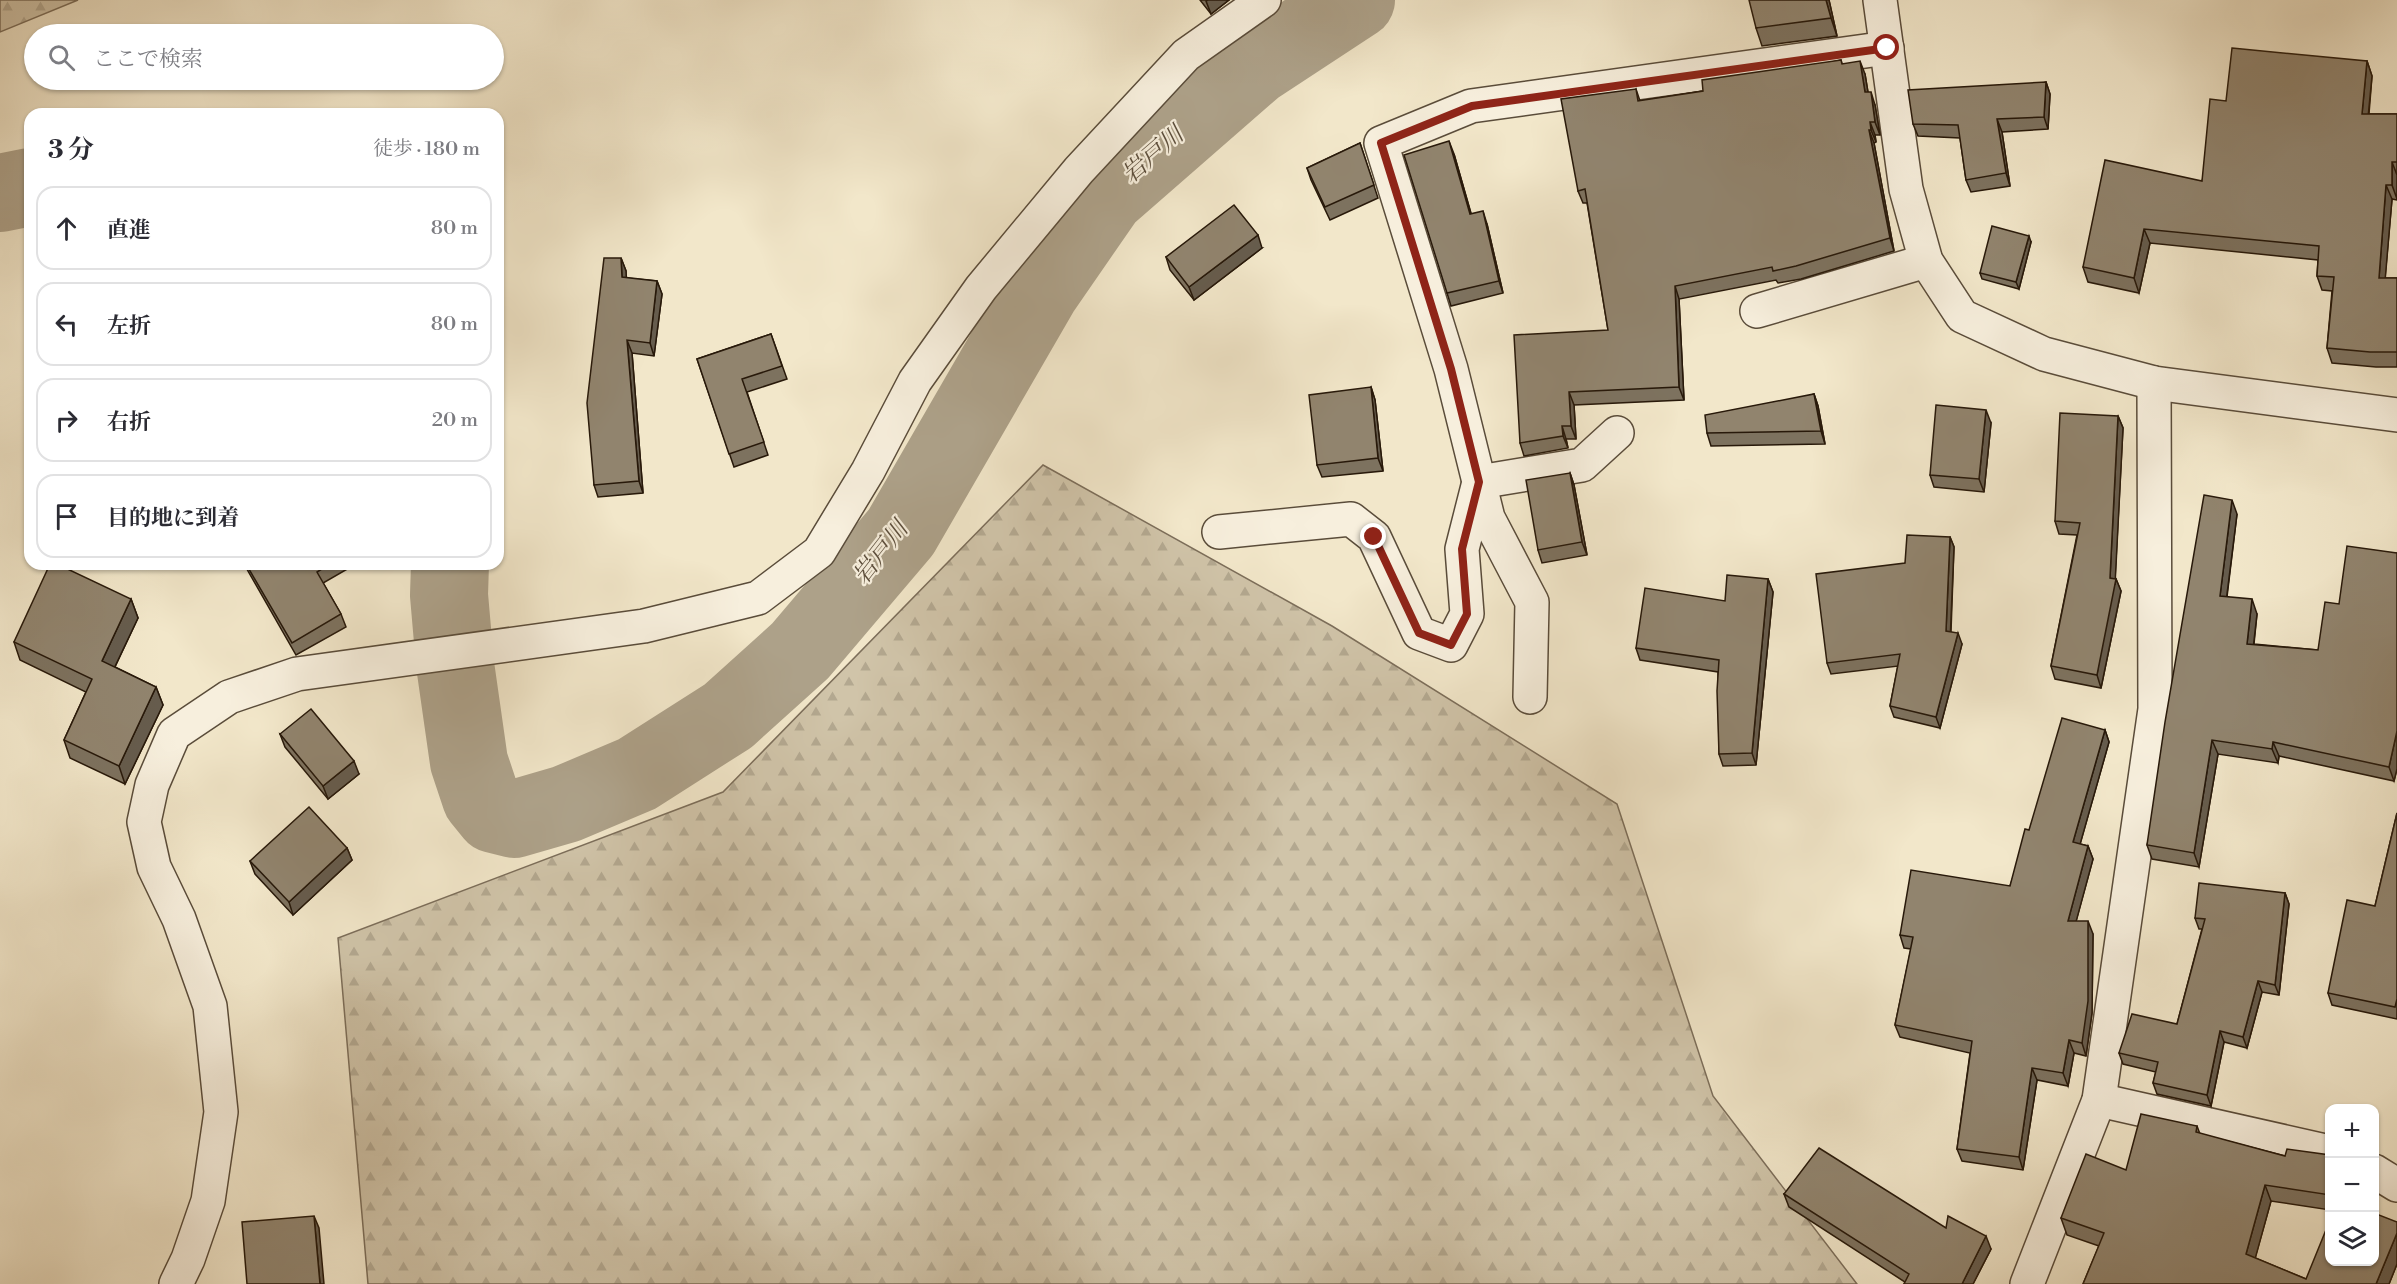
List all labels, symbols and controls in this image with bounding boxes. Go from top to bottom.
search box [24,24,504,90]
route start [1873,34,1899,60]
icon: search [45,41,78,74]
text: ここで検索 [93,46,203,73]
water label: 岩戸川 [1116,118,1192,190]
text: 3 分 [48,134,94,166]
text: 徒歩 · 180 m [373,137,480,162]
icon: ahead [50,212,83,245]
text: 80 m [431,216,478,241]
text: 直進 [107,217,151,244]
icon: left [50,308,83,341]
text: 80 m [431,312,478,337]
text: 左折 [107,313,151,340]
icon: right [50,404,83,437]
text: 20 m [432,408,478,433]
text: 右折 [107,409,151,436]
icon: arrive [50,500,83,533]
text: 目的地に到着 [107,505,239,532]
water label: 岩戸川 [847,513,917,591]
route end [1360,523,1386,549]
map controls [2325,1104,2379,1266]
button: + [2325,1104,2379,1158]
button: − [2325,1158,2379,1212]
button: layers [2325,1212,2379,1266]

